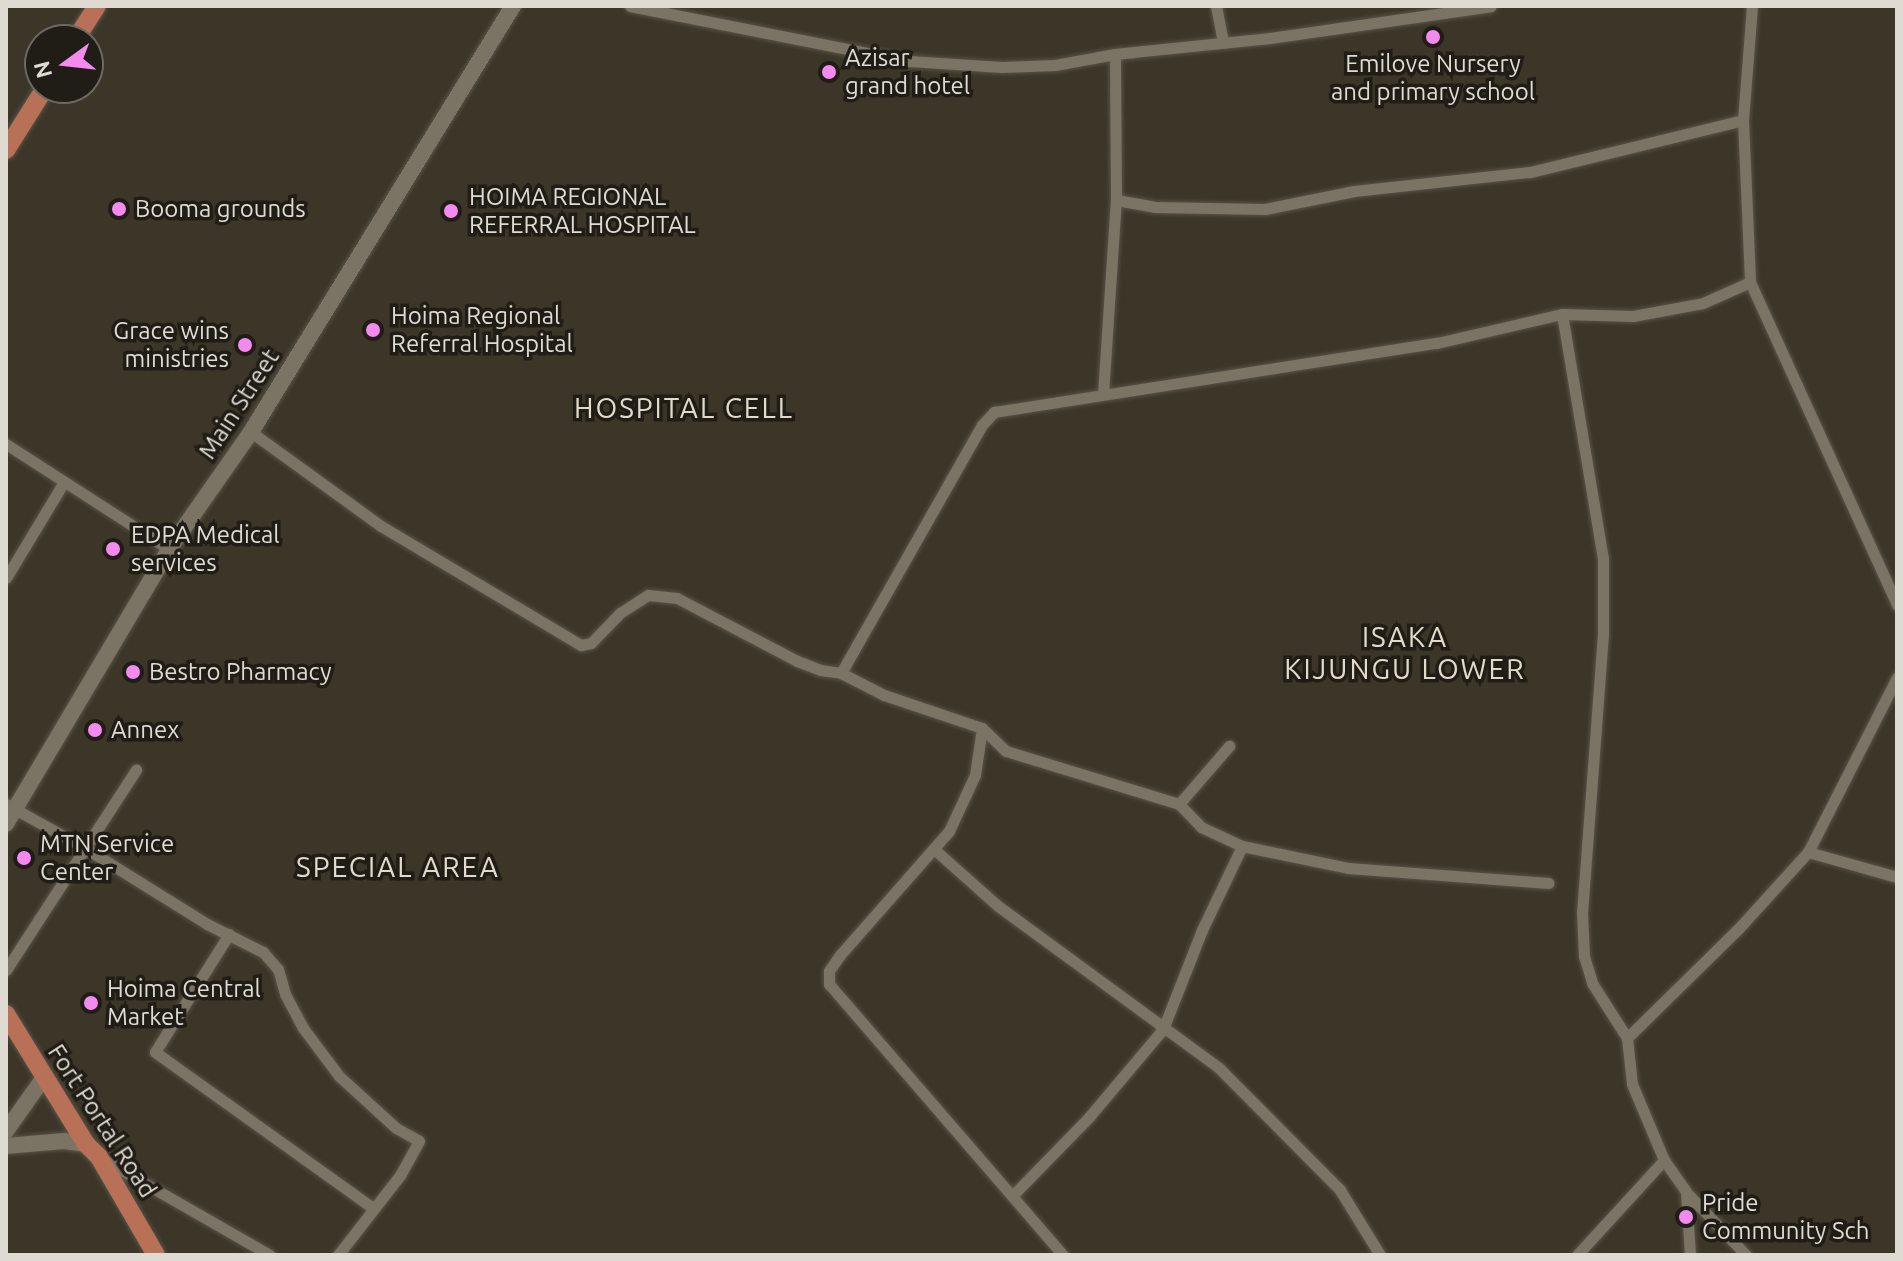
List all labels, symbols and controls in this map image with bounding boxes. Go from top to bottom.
north arrow [24,24,104,104]
marker: Emilove Nursery and primary school [1424,28,1442,46]
place label: Azisar grand hotel [845,44,970,100]
place label: Emilove Nursery and primary school [1331,50,1535,106]
text: N [28,59,56,81]
marker: Azisar grand hotel [820,63,838,81]
place label: HOIMA REGIONAL REFERRAL HOSPITAL [469,183,696,239]
place label: Booma grounds [135,195,306,223]
marker: Booma grounds [110,200,128,218]
marker: HOIMA REGIONAL REFERRAL HOSPITAL [440,200,462,222]
place label: Hoima Regional Referral Hospital [391,302,573,358]
place label: Grace wins ministries [113,317,229,373]
marker: Hoima Regional Referral Hospital [362,319,384,341]
marker: Grace wins ministries [236,336,254,354]
street label: Main Street [193,344,285,464]
district label: HOSPITAL CELL [574,391,794,425]
place label: EDPA Medical services [131,521,280,577]
marker: EDPA Medical services [102,538,124,560]
district label: ISAKA KIJUNGU LOWER [1284,620,1526,686]
place label: Bestro Pharmacy [149,658,331,686]
marker: Bestro Pharmacy [124,663,142,681]
place label: Annex [111,716,179,744]
marker: Annex [86,721,104,739]
place label: MTN Service Center [40,830,174,886]
marker: MTN Service Center [15,849,33,867]
district label: SPECIAL AREA [296,850,500,884]
place label: Hoima Central Market [107,975,261,1031]
marker: Hoima Central Market [82,994,100,1012]
street label: Fort Portal Road [42,1039,162,1203]
place label: Pride Community Sch [1702,1189,1869,1245]
marker: Pride Community Sch [1677,1208,1695,1226]

